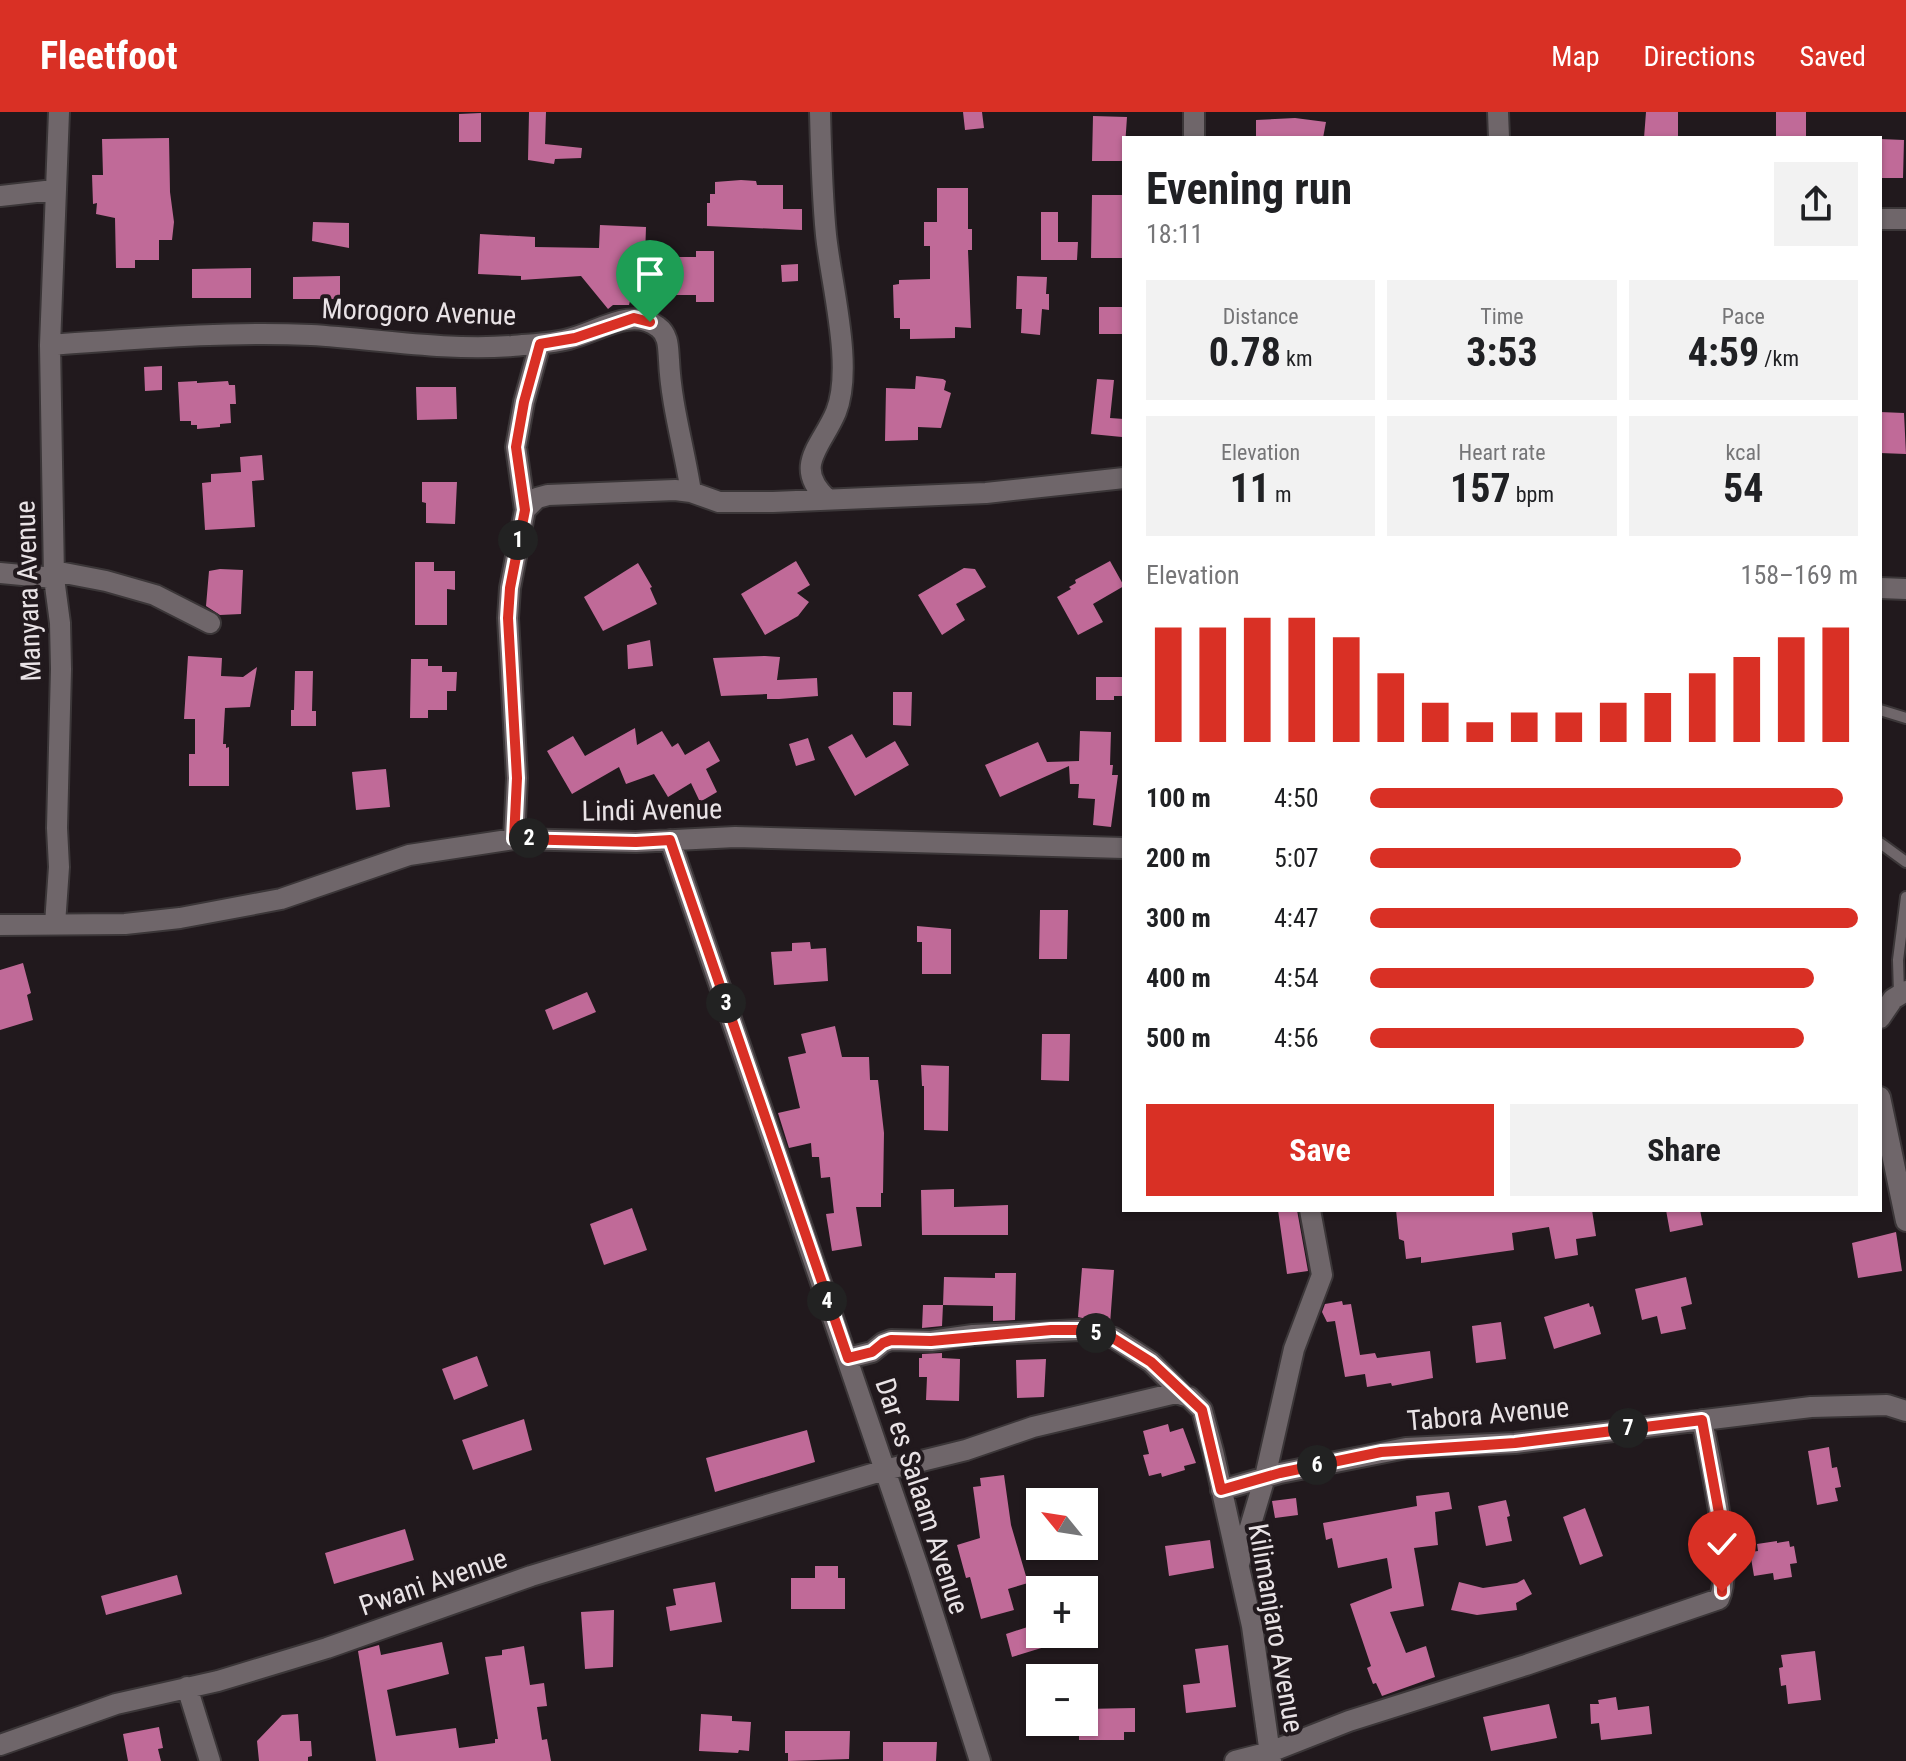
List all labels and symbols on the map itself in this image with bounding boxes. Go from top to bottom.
pin [616,240,684,322]
street label: Morogoro Avenue [321,292,517,332]
street label: Manyara Avenue [8,500,48,682]
pin: 1 [498,520,538,560]
street label: Lindi Avenue [581,792,723,828]
pin: 2 [509,818,549,858]
pin: 3 [706,983,746,1023]
pin: 4 [807,1281,847,1321]
pin: 5 [1076,1313,1116,1353]
street label: Dar es Salaam Avenue [868,1374,976,1618]
street label: Tabora Avenue [1405,1390,1571,1438]
pin: 7 [1608,1408,1648,1448]
pin: 6 [1297,1445,1337,1485]
north arrow [1026,1488,1098,1560]
pin [1688,1510,1756,1592]
street label: Kilimanjaro Avenue [1241,1521,1311,1735]
street label: Pwani Avenue [355,1541,511,1623]

